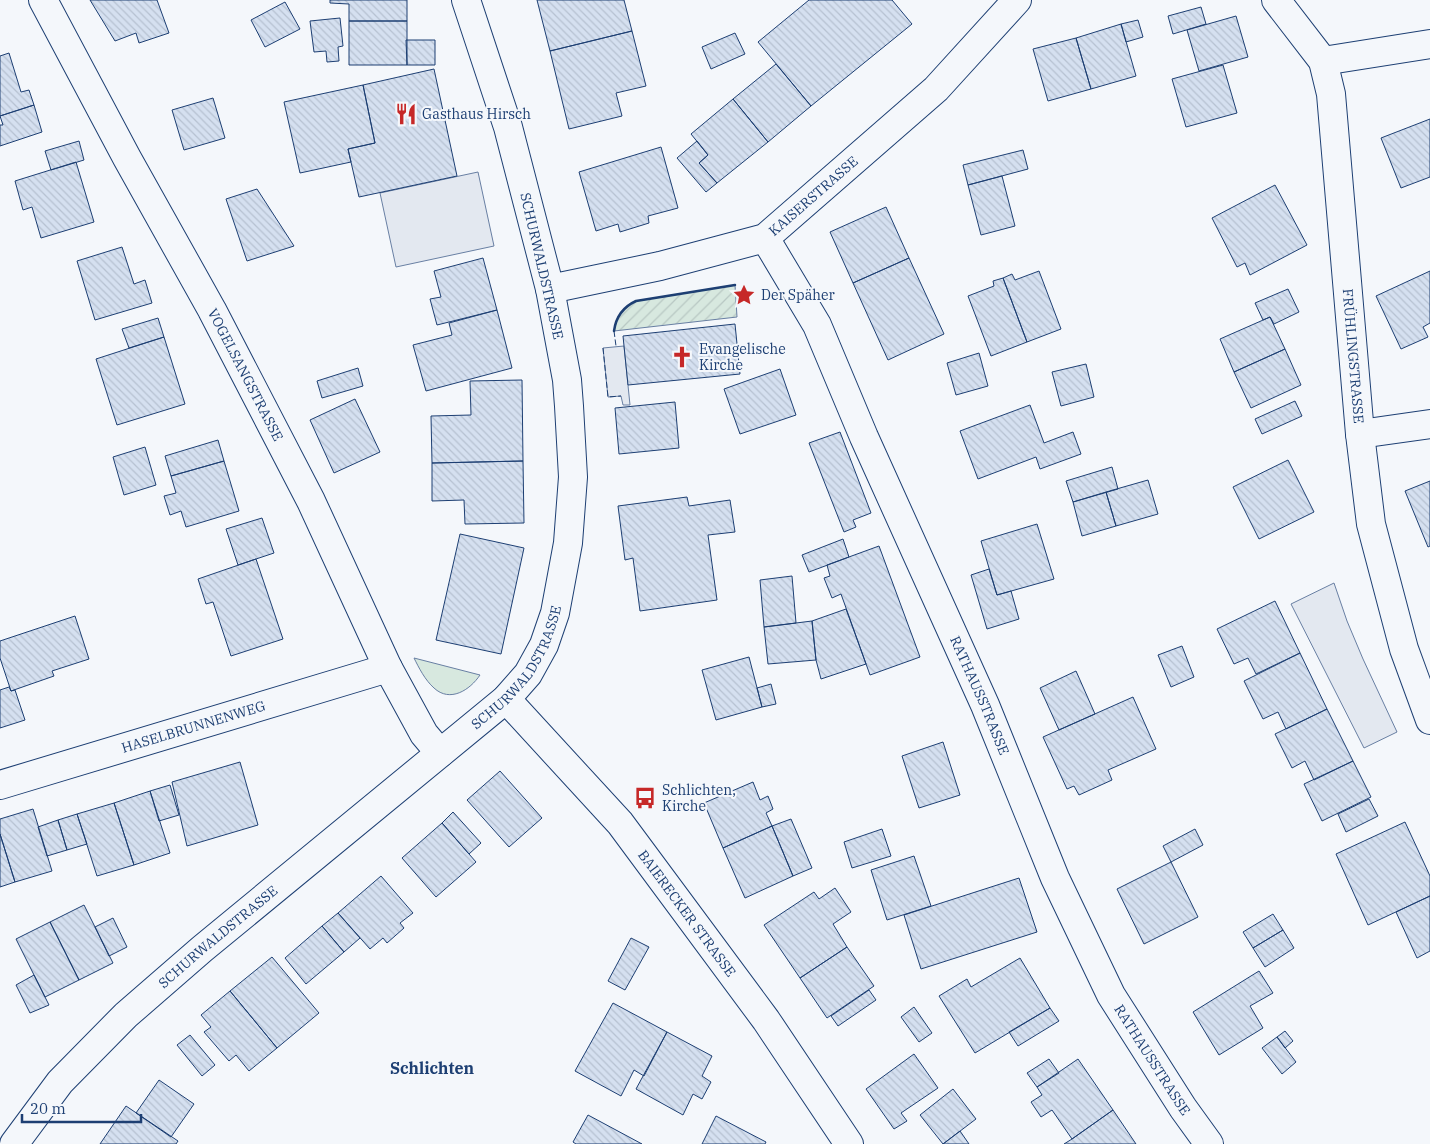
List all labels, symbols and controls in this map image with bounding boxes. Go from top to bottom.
restaurant icon: Gasthaus Hirsch [393,101,419,127]
place label: Gasthaus Hirsch [422,105,531,123]
street label: KAISERSTRASSE [765,152,862,240]
street label: SCHURWALDSTRASSE [516,191,568,341]
place icon: Der Späher [731,282,757,308]
place label: Der Späher [761,286,836,304]
street label: FRÜHLINGSTRASSE [1339,288,1368,424]
street label: VOGELSANGSTRASSE [204,305,287,444]
place label: Evangelische Kirche [699,340,786,374]
church icon: Evangelische Kirche [669,344,695,370]
street label: SCHURWALDSTRASSE [467,604,565,733]
street label: RATHAUSSTRASSE [946,633,1013,758]
street label: HASELBRUNNENWEG [119,696,268,757]
place label: Schlichten, Kirche [662,781,736,815]
bus stop icon: Schlichten, Kirche [632,785,658,811]
street label: BAIERECKER STRASSE [634,846,740,980]
street label: SCHURWALDSTRASSE [154,882,281,992]
street label: RATHAUSSTRASSE [1110,1001,1194,1119]
district label: Schlichten [390,1058,475,1078]
scale bar [22,1092,141,1124]
text: 20 m [30,1099,66,1118]

